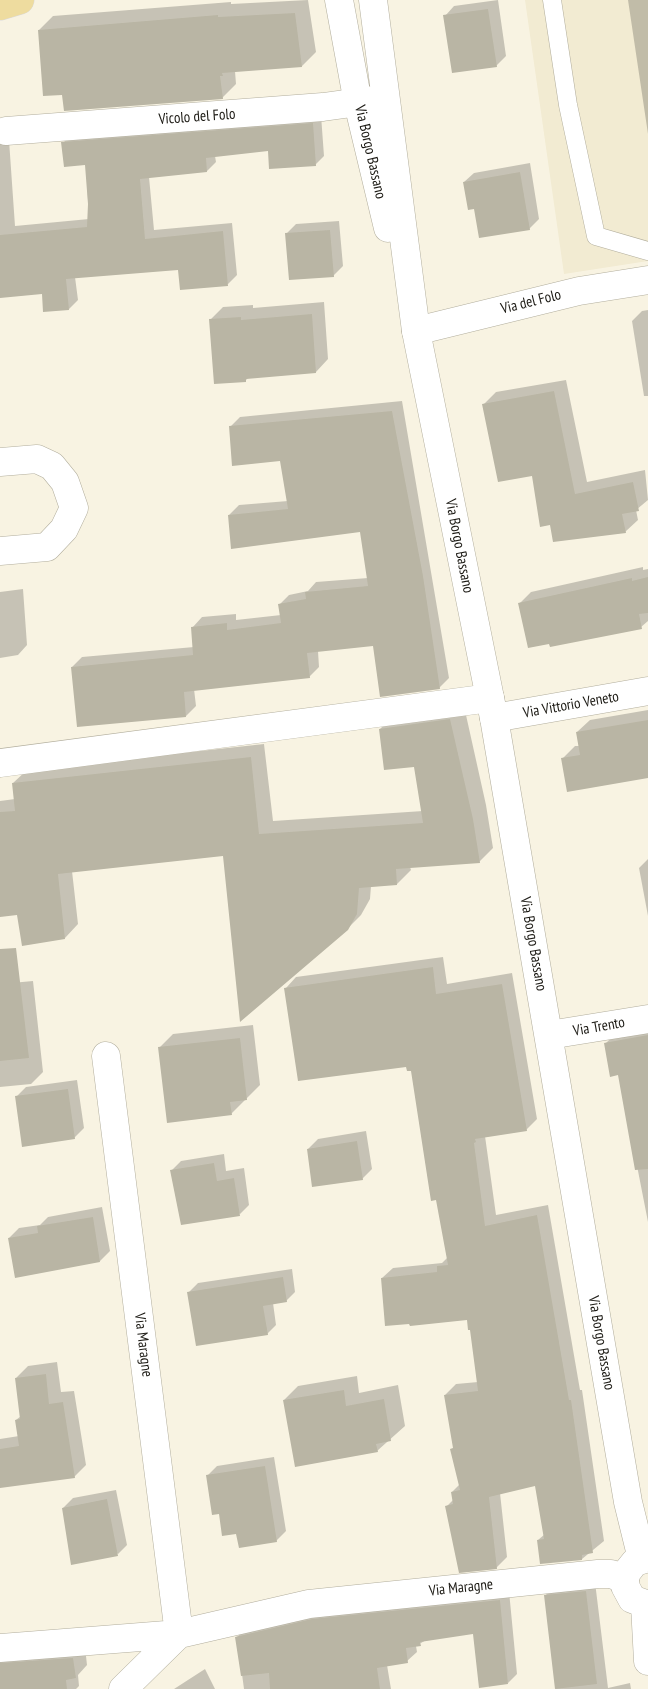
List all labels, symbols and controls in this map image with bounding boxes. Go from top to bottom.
street label: Via Borgo Bassano [350,103,390,201]
street label: Vicolo del Folo [158,105,236,129]
street label: Via del Folo [499,286,563,318]
street label: Via Borgo Bassano [441,497,477,595]
street label: Via Vittorio Veneto [522,688,620,722]
street label: Via Borgo Bassano [516,895,550,993]
street label: Via Trento [572,1014,626,1040]
street label: Via Borgo Bassano [584,1294,618,1392]
street label: Via Maragne [130,1312,156,1378]
street label: Via Maragne [428,1576,494,1600]

